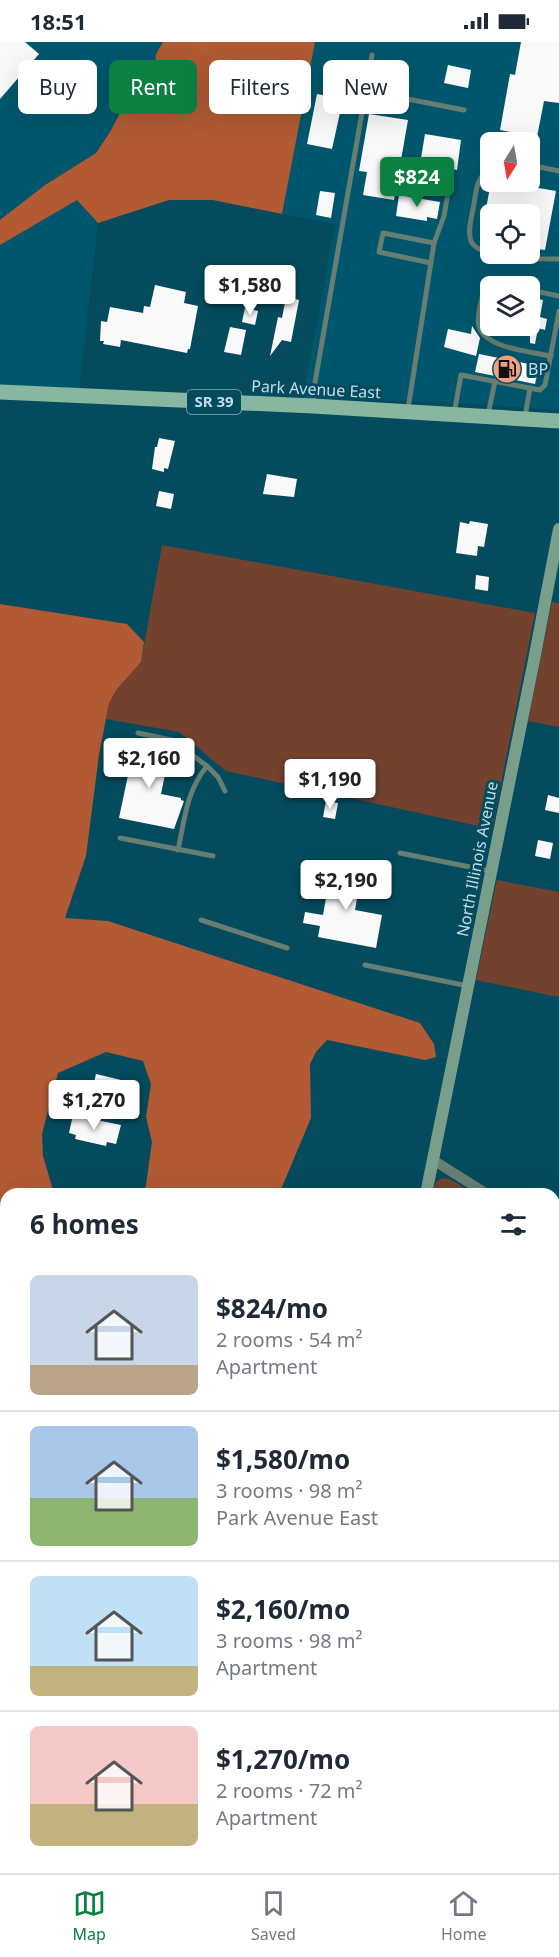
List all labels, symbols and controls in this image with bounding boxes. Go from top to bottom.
text: 18:51 [30,6,87,36]
chip: Buy [18,60,97,114]
chip: Rent [109,60,197,114]
chip: Filters [209,60,311,114]
chip: New [323,60,409,114]
north arrow [480,132,540,192]
map controls [480,132,540,336]
pin: $824 [381,157,453,208]
text: $824 [394,163,440,190]
button: locate [480,204,540,264]
pin: $1,580 [201,265,299,316]
text: $1,580 [219,271,281,298]
button: layers [480,276,540,336]
fuel station icon: BP [491,353,523,385]
place label: BP [528,358,548,380]
street label: Park Avenue East [251,375,382,403]
road number: SR 39 [187,390,241,414]
pin: $2,160 [100,738,198,789]
text: $2,160 [118,744,180,771]
pin: $1,190 [281,759,379,810]
text: $1,190 [299,765,361,792]
street label: North Illinois Avenue [451,779,503,939]
pin: $2,190 [297,860,395,911]
text: $2,190 [315,866,377,893]
pin: $1,270 [45,1080,143,1131]
text: $1,270 [63,1086,125,1113]
text: 6 homes [30,1206,139,1242]
icon: filters [497,1208,530,1241]
text: $824/mo [216,1290,328,1326]
icon: home [78,1299,150,1371]
text: 2 rooms · 54 m² [216,1326,363,1353]
text: Apartment [216,1353,317,1380]
text: $1,580/mo [216,1441,350,1477]
icon: home [78,1450,150,1522]
text: 3 rooms · 98 m² [216,1477,363,1504]
text: Park Avenue East [216,1504,378,1531]
text: $2,160/mo [216,1591,350,1627]
icon: home [78,1600,150,1672]
text: 3 rooms · 98 m² [216,1627,363,1654]
text: Apartment [216,1654,317,1681]
text: $1,270/mo [216,1741,350,1777]
icon: home [78,1750,150,1822]
text: 2 rooms · 72 m² [216,1777,363,1804]
text: Apartment [216,1804,317,1831]
tab: Map [73,1887,106,1945]
tab: Saved [251,1887,296,1945]
tab: Home [441,1887,486,1945]

